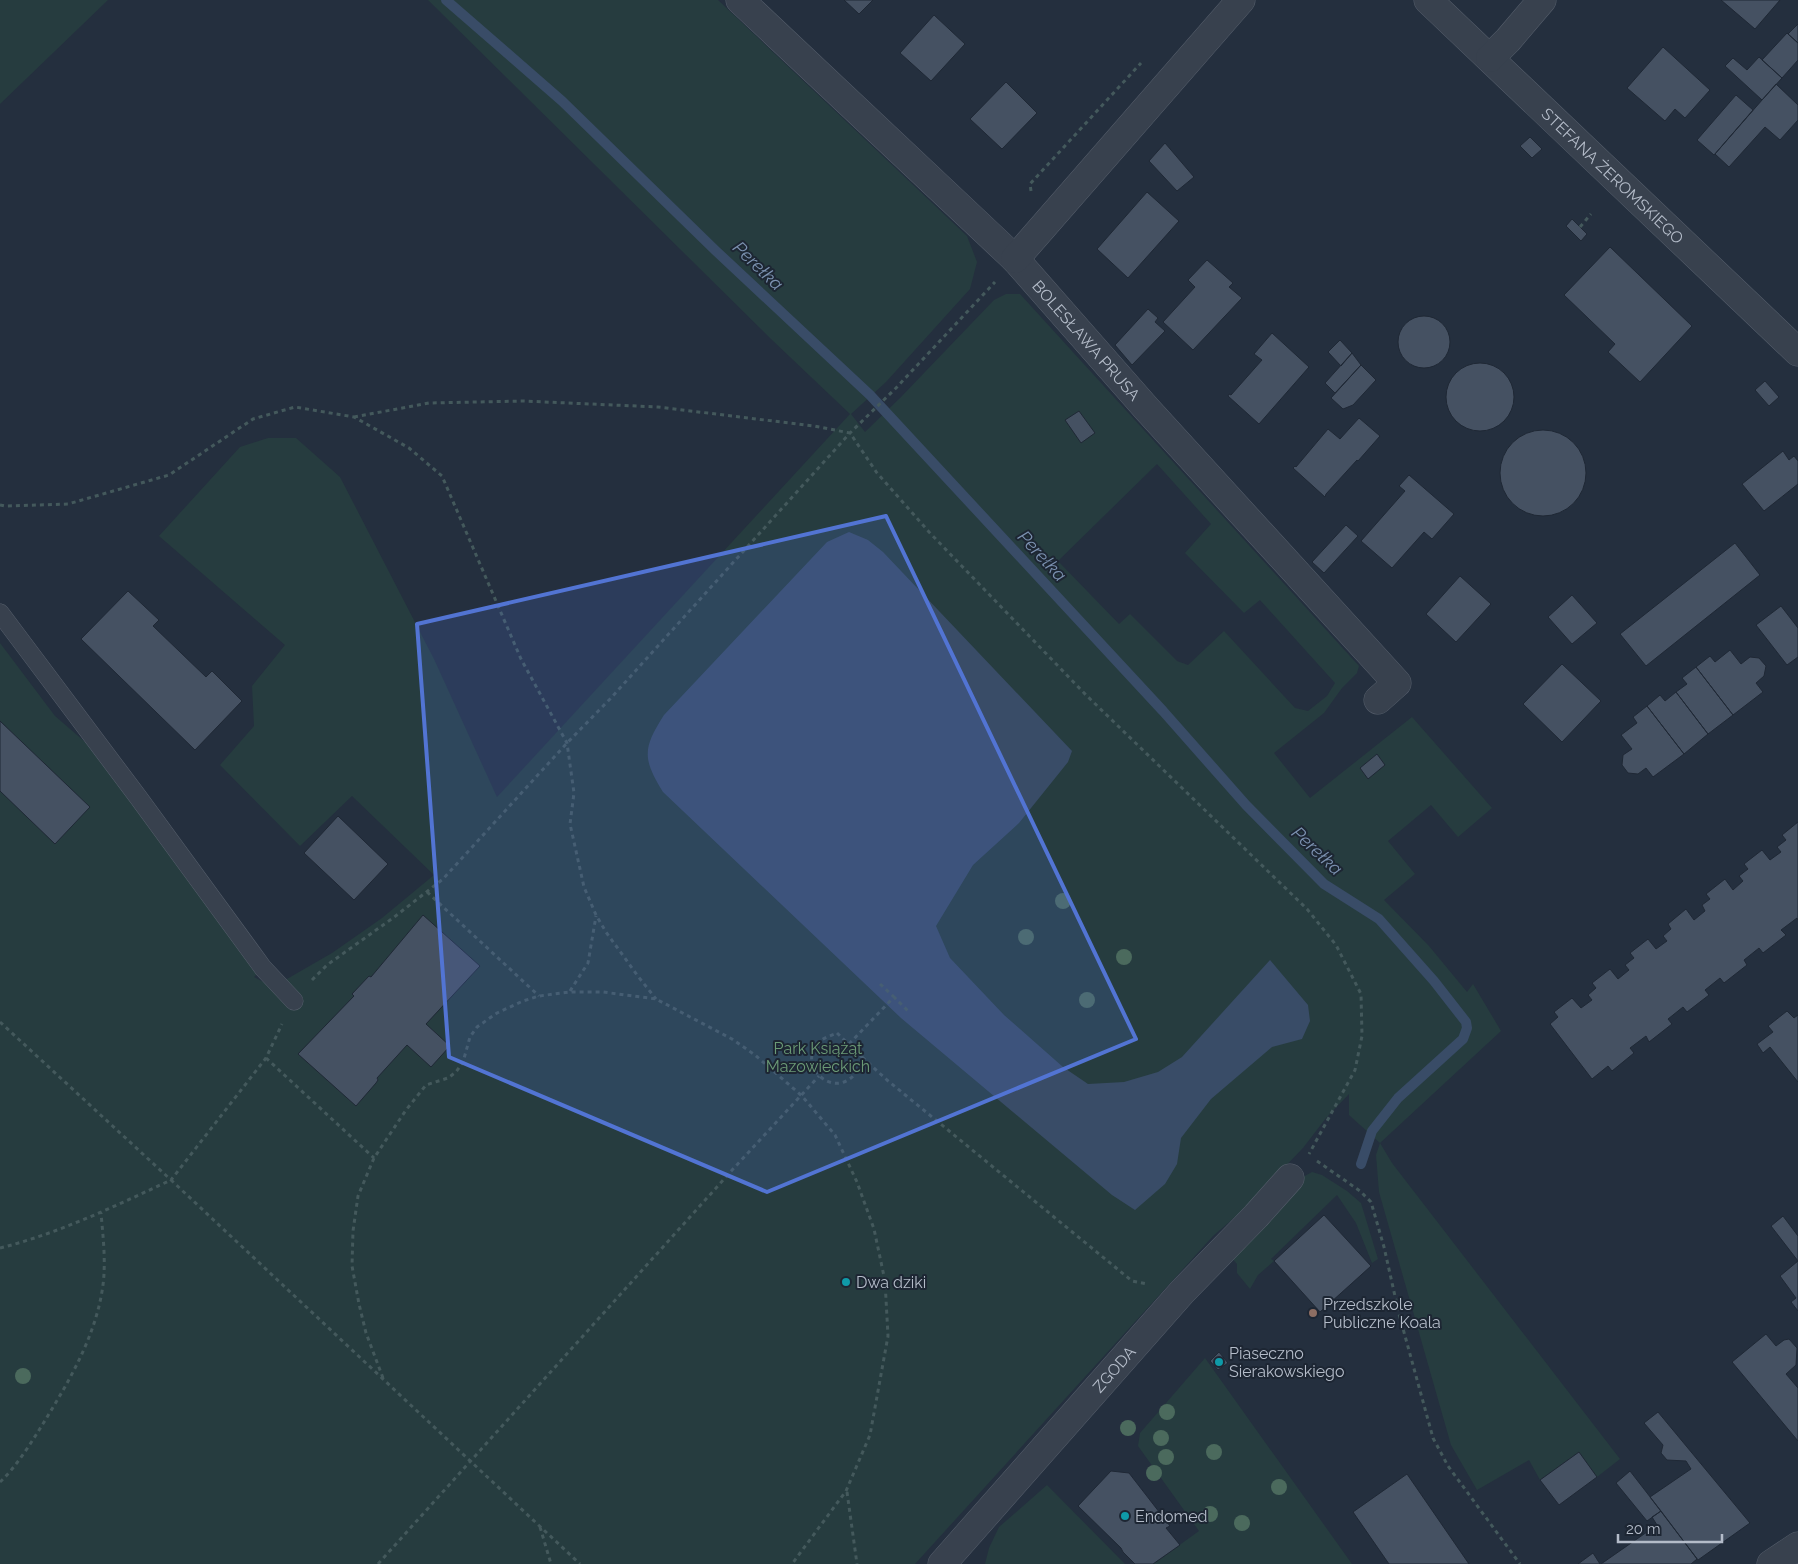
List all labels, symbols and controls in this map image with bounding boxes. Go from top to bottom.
street label: STEFANA ŻEROMSKIEGO [1538,104,1687,248]
water label: Perełka [729,237,788,295]
street label: BOLESŁAWA PRUSA [1028,277,1144,405]
water label: Perełka [1014,526,1071,585]
water label: Perełka [1288,822,1347,879]
park label: Park Książąt Mazowieckich [766,1039,870,1076]
place label: Dwa dziki [856,1273,926,1292]
marker: Dwa dziki [840,1276,852,1288]
place label: Przedszkole Publiczne Koala [1323,1295,1441,1332]
marker: Przedszkole Publiczne Koala [1307,1307,1319,1319]
street label: ZGODA [1089,1342,1140,1396]
place label: Piaseczno Sierakowskiego [1229,1344,1344,1381]
marker: Piaseczno Sierakowskiego [1213,1356,1225,1368]
place label: Endomed [1135,1507,1208,1526]
marker: Endomed [1119,1510,1131,1522]
scale bar [1618,1512,1722,1544]
text: 20 m [1626,1520,1661,1538]

